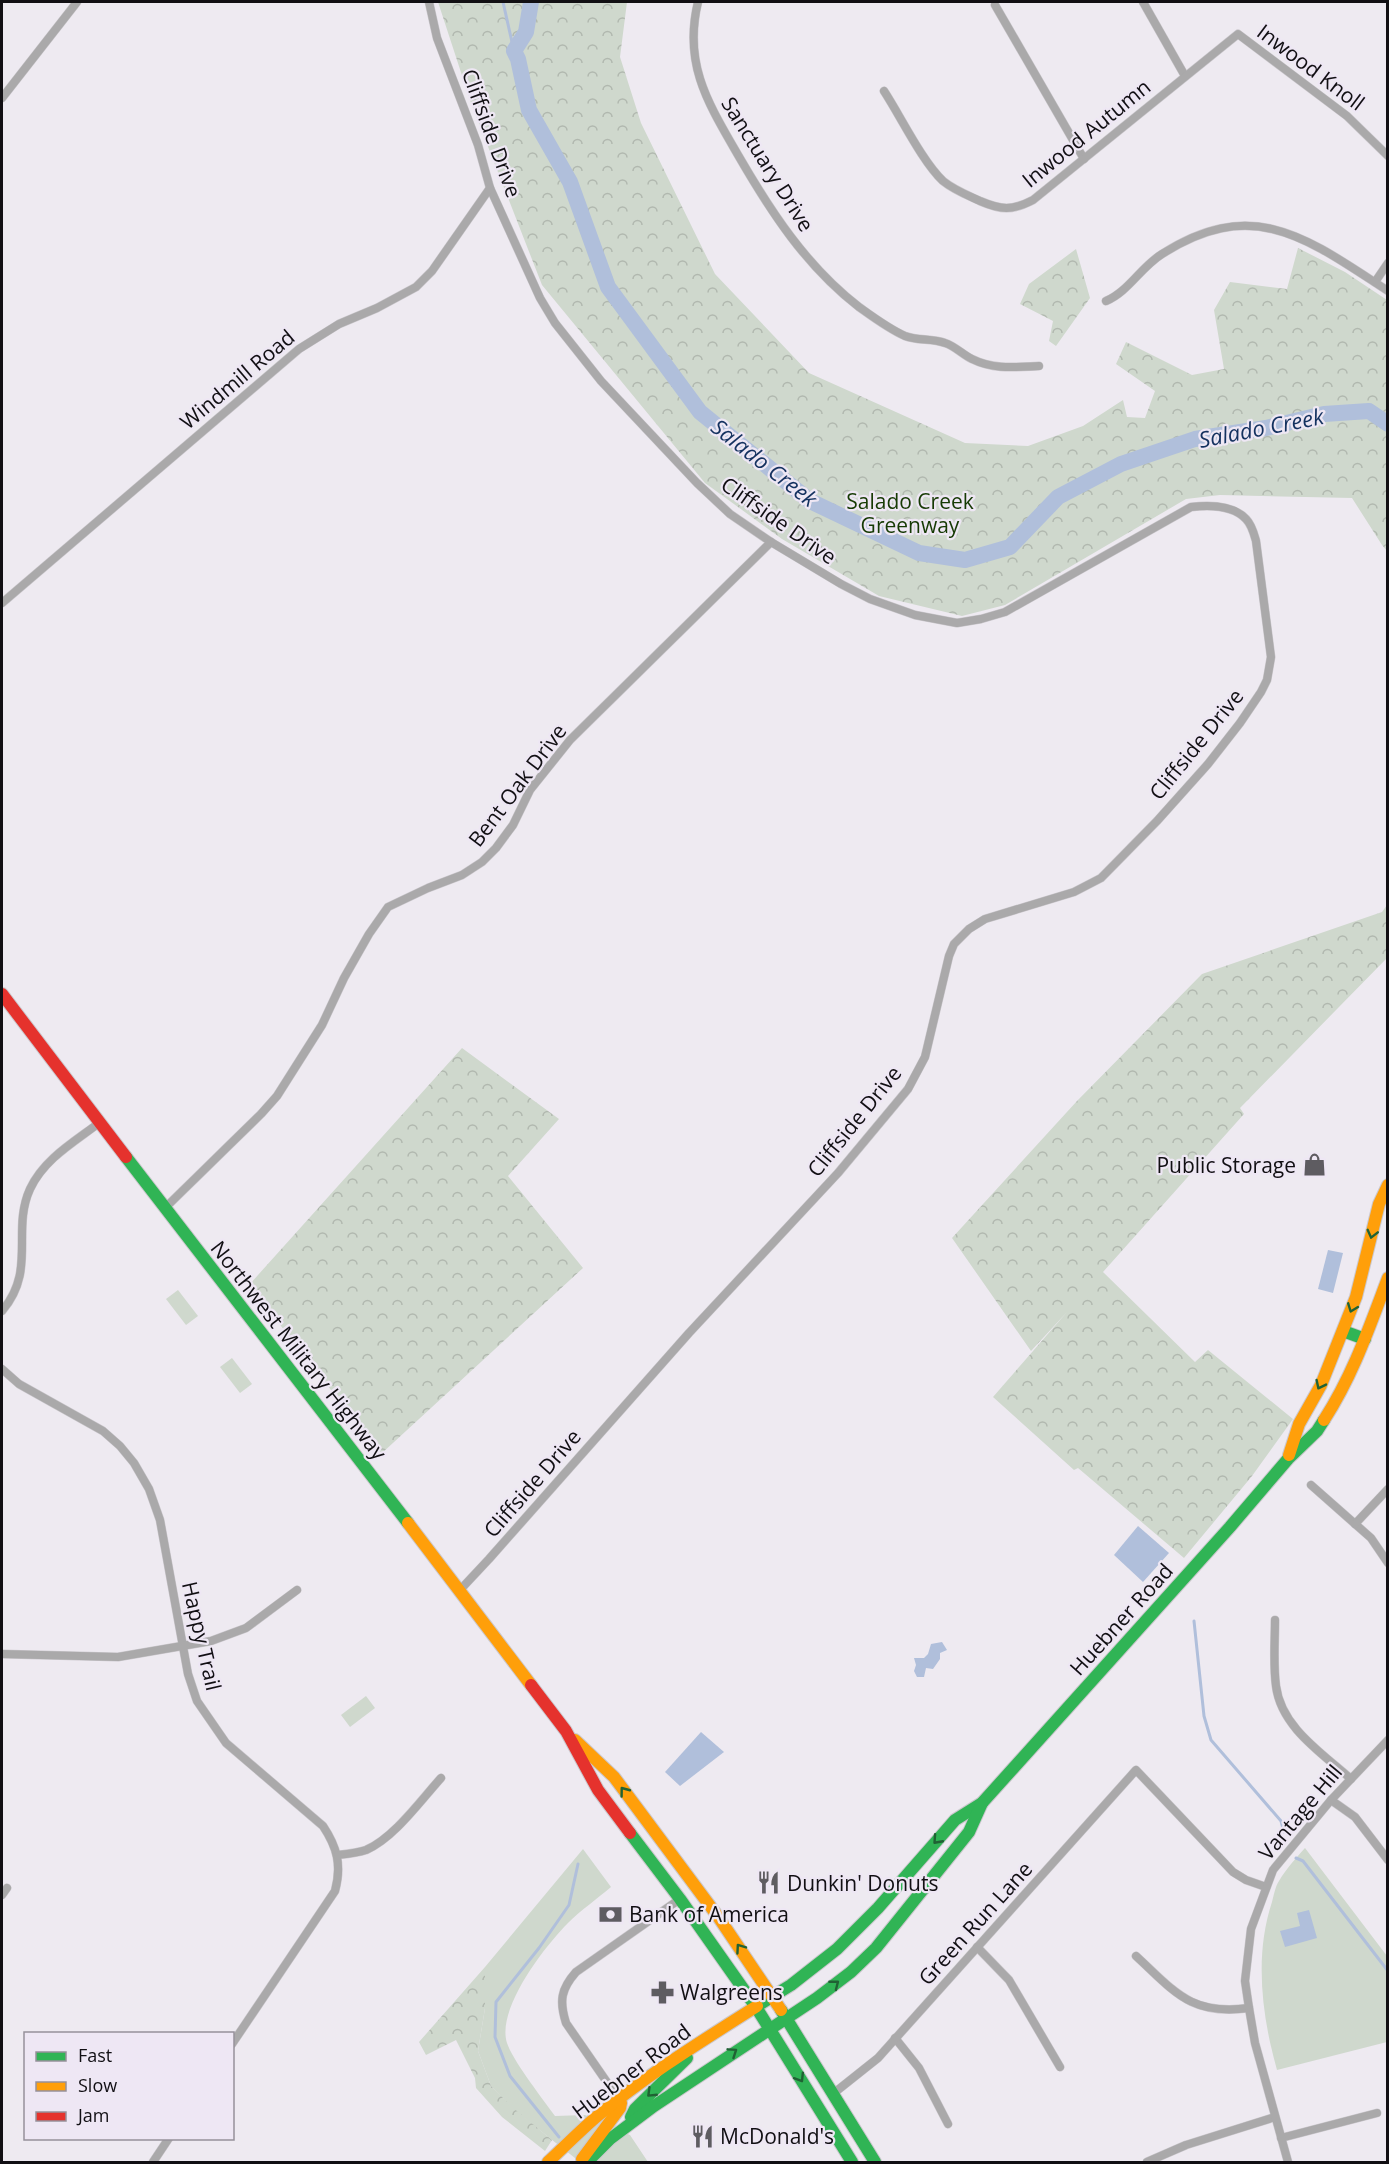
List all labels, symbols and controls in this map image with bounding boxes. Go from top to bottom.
street label: Inwood Knoll [1252,17,1370,117]
street label: Cliffside Drive [456,65,528,201]
street label: Inwood Autumn [1016,73,1156,193]
street label: Sanctuary Drive [715,91,821,237]
street label: Windmill Road [174,323,300,435]
water label: Salado Creek [1196,400,1327,454]
water label: Salado Creek [706,411,825,514]
street label: Cliffside Drive [716,470,842,570]
park label: Salado Creek Greenway [846,487,974,539]
street label: Cliffside Drive [1143,683,1249,805]
street label: Bent Oak Drive [462,718,572,852]
street label: Cliffside Drive [801,1060,907,1182]
place label: Public Storage [1156,1151,1296,1179]
shop icon: Public Storage [1301,1152,1327,1178]
one-way arrow [1366,1229,1379,1239]
street label: Northwest Military Highway [205,1235,394,1466]
one-way arrow [1347,1302,1359,1313]
one-way arrow [1316,1379,1328,1390]
street label: Cliffside Drive [477,1423,587,1543]
street label: Huebner Road [1063,1557,1179,1681]
street label: Happy Trail [176,1579,228,1693]
street label: Vantage Hill [1252,1758,1348,1866]
one-way arrow [621,1787,632,1798]
one-way arrow [933,1833,944,1844]
street label: Green Run Lane [912,1855,1038,1991]
place label: Dunkin' Donuts [787,1869,938,1897]
restaurant icon: Dunkin' Donuts [756,1870,782,1896]
place label: Bank of America [629,1900,789,1928]
bank icon: Bank of America [598,1901,624,1927]
one-way arrow [736,1944,747,1955]
place label: Walgreens [680,1978,783,2006]
pharmacy icon: Walgreens [649,1979,675,2005]
one-way arrow [828,1980,839,1991]
street label: Huebner Road [566,2017,696,2125]
legend [24,2032,234,2140]
text: Fast [78,2043,112,2067]
one-way arrow [727,2048,738,2059]
one-way arrow [793,2072,805,2082]
text: Slow [78,2073,117,2097]
one-way arrow [647,2086,658,2097]
text: Jam [76,2103,110,2127]
place label: McDonald's [720,2122,834,2150]
restaurant icon: McDonald's [689,2123,715,2149]

